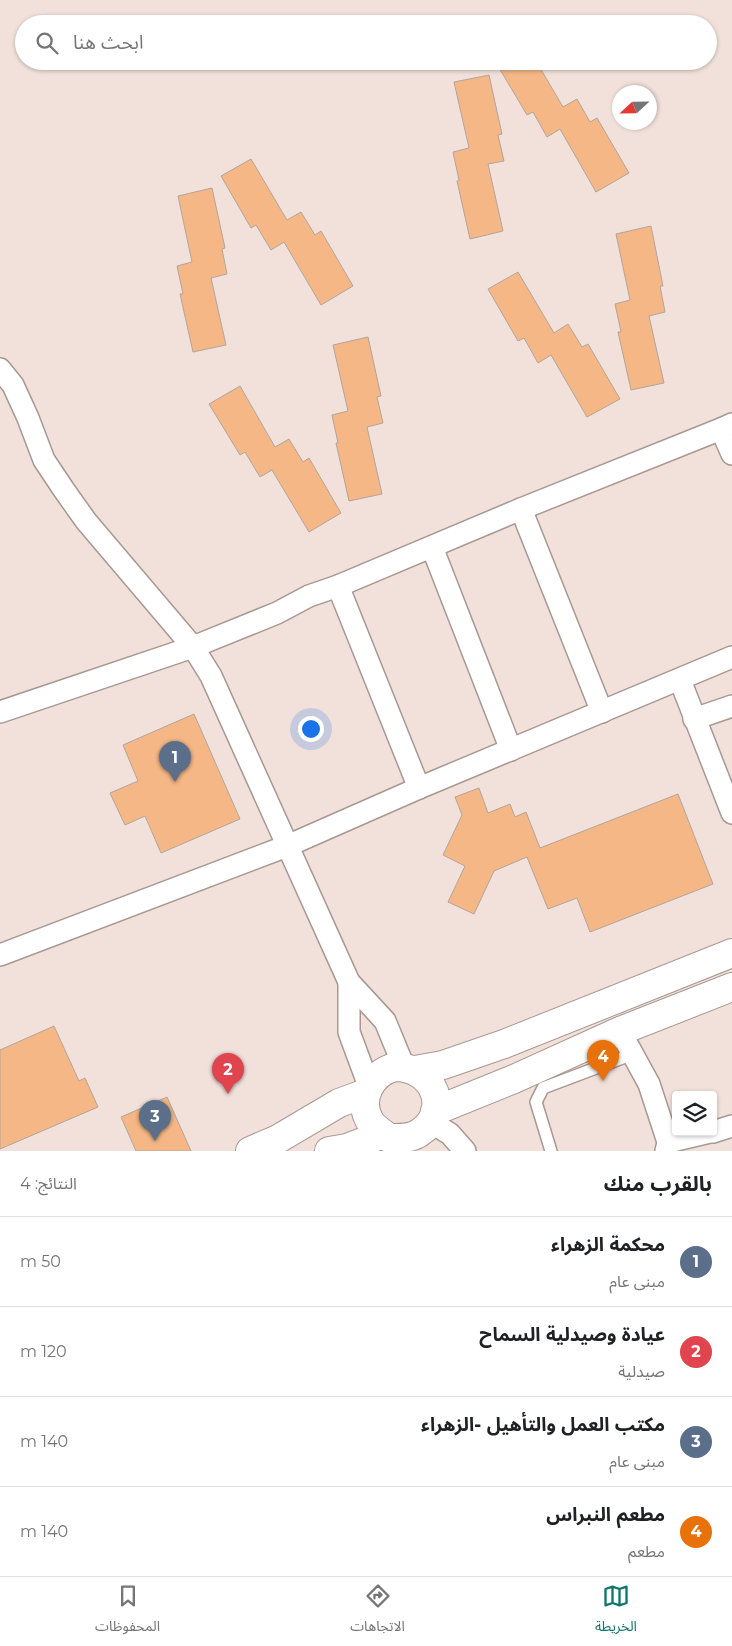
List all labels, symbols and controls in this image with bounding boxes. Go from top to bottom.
search box [15,15,717,70]
icon: search [33,29,61,57]
text: ابحث هنا [73,31,143,54]
north arrow [612,85,657,130]
your location [298,716,324,742]
pin: 1 [159,741,191,782]
pin: 4 [587,1040,619,1081]
pin: 2 [212,1053,244,1094]
map controls [672,1091,717,1136]
button: layers [672,1091,717,1136]
pin: 3 [139,1100,171,1141]
text: بالقرب منك [604,1171,712,1196]
text: النتائج: 4 [20,1174,77,1193]
text: محكمة الزهراء [551,1233,665,1256]
text: 50 m [20,1252,61,1271]
text: 1 [693,1252,699,1271]
text: مبنى عام [609,1272,665,1291]
text: عيادة وصيدلية السماح [479,1323,665,1346]
text: 120 m [20,1342,67,1361]
text: 2 [691,1342,701,1361]
text: صيدلية [618,1362,665,1381]
text: مكتب العمل والتأهيل -الزهراء [421,1413,665,1436]
text: 140 m [20,1432,68,1451]
text: 3 [691,1432,701,1451]
text: مبنى عام [609,1452,665,1471]
text: مطعم النبراس [546,1503,665,1526]
text: 140 m [20,1522,68,1541]
text: 4 [690,1522,702,1541]
text: مطعم [628,1542,665,1561]
tab: المحفوظات [95,1582,160,1641]
tab: الاتجاهات [350,1582,405,1641]
tab: الخريطة [595,1582,637,1641]

